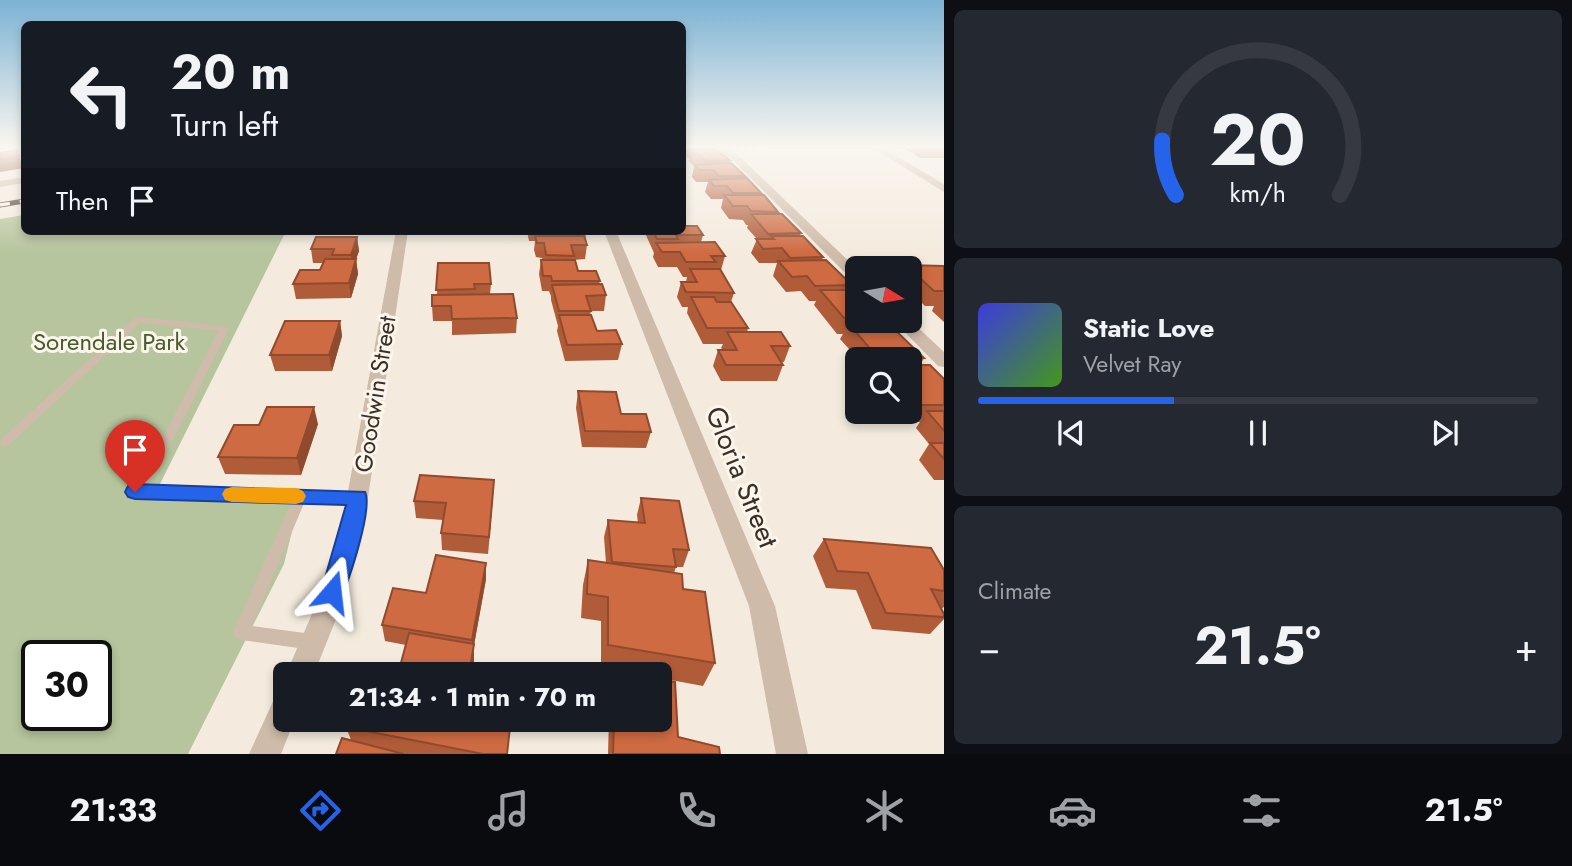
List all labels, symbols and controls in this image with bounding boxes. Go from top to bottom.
text: 20 m [171,37,290,107]
icon: left [56,49,147,140]
text: 20 [1210,87,1306,192]
text: Turn left [171,102,278,148]
text: km/h [1230,175,1286,211]
text: Then [56,182,109,220]
icon: arrive [123,182,161,220]
north arrow [845,256,922,332]
map controls [845,256,922,424]
text: Static Love [1083,309,1215,347]
street label: Goodwin Street [345,313,405,475]
park label: Sorendale Park [33,324,186,359]
button: search [845,347,922,424]
text: Velvet Ray [1083,347,1181,381]
street label: Gloria Street [695,400,789,554]
icon: previous [1052,414,1090,452]
icon: pause [1239,414,1277,452]
icon: next [1426,414,1464,452]
pin [105,420,165,492]
icon: arrive [116,431,154,469]
position arrow [295,555,369,629]
text: Climate [978,574,1051,608]
text: 21.5° [1194,608,1321,684]
text: − [978,620,1000,675]
text: + [1515,620,1538,675]
speed limit sign: 30 [21,640,112,731]
text: 21:34 · 1 min · 70 m [349,678,596,716]
icon: directions [296,786,345,835]
icon: music [484,786,533,835]
icon: phone [672,786,721,835]
icon: climate [860,786,909,835]
icon: car [1048,786,1097,835]
icon: filters [1237,786,1286,835]
text: 21:33 [70,787,157,833]
text: 21.5° [1425,787,1502,833]

